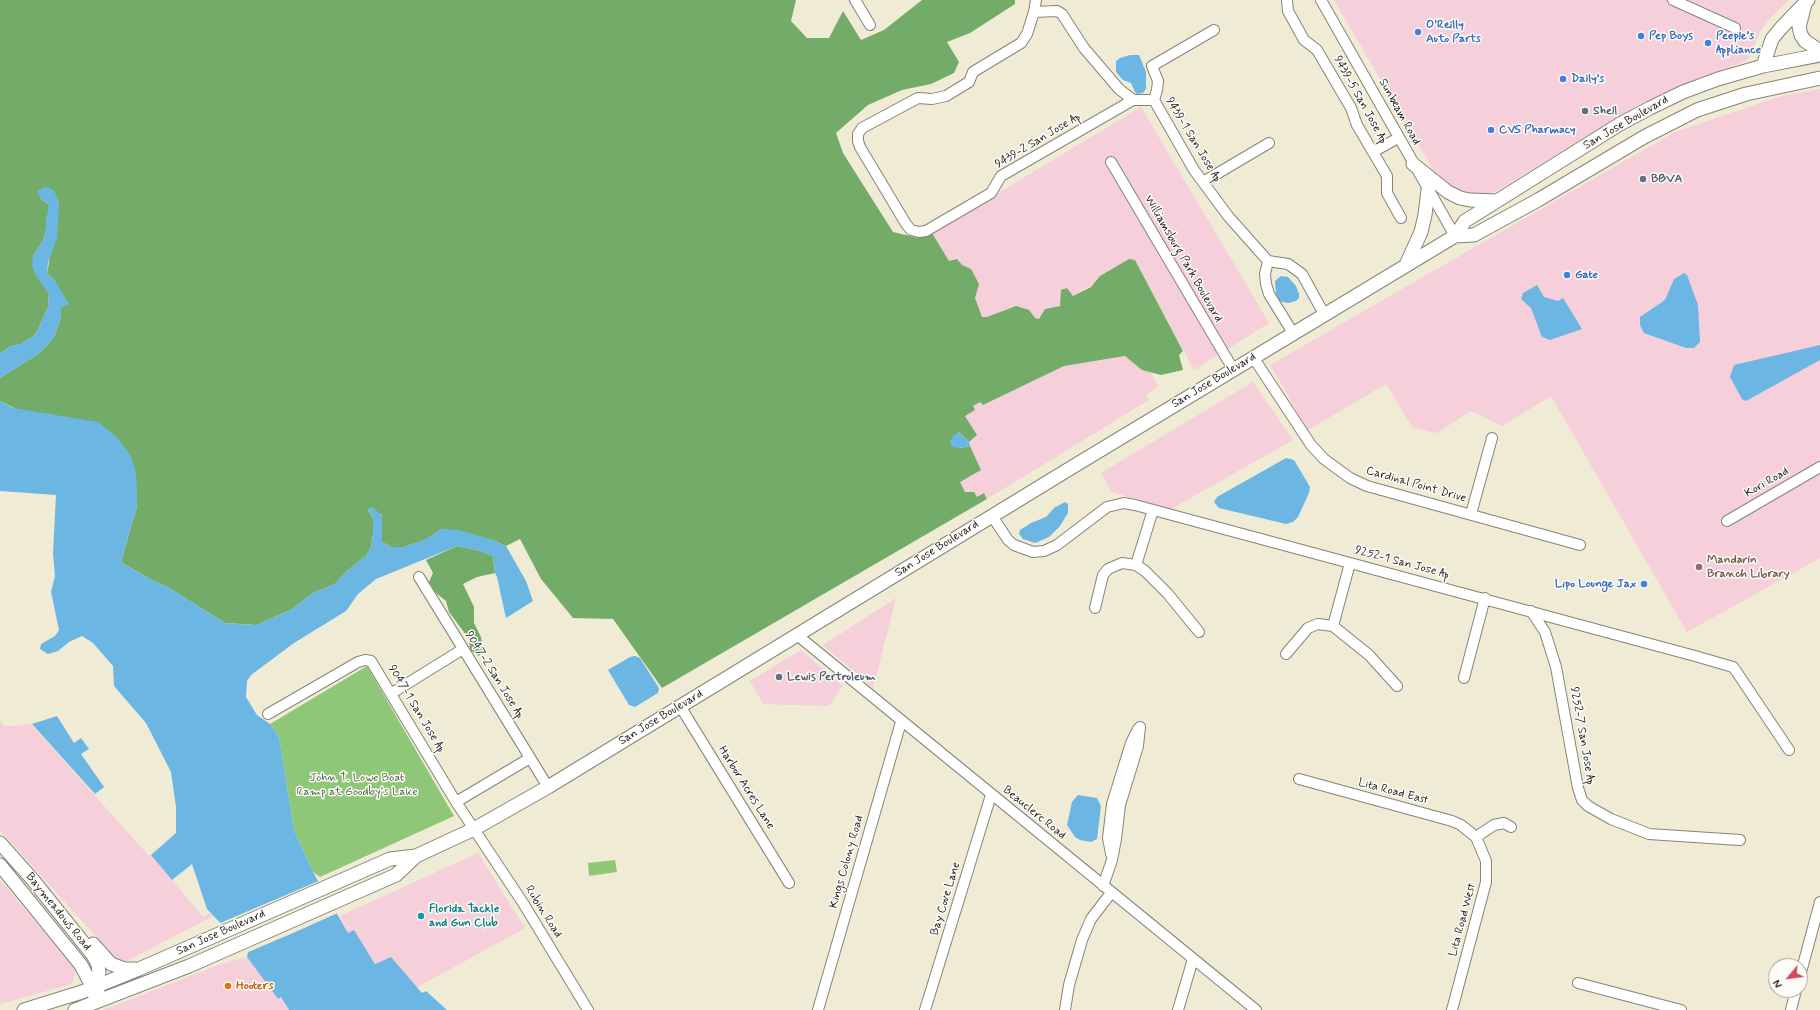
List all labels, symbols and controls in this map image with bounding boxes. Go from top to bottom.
place label: O'Reilly Auto Parts [1426,18,1481,46]
marker: O'Reilly Auto Parts [1413,27,1423,37]
place label: Pep Boys [1649,29,1693,43]
place label: Peeple’s Appliance [1716,29,1761,57]
marker: Pep Boys [1636,31,1646,41]
marker: Peeple’s Appliance [1703,38,1713,48]
street label: 9439-5 San Jose Ap [1330,54,1390,146]
place label: Daily’s [1571,72,1604,86]
marker: Daily’s [1558,74,1568,84]
street label: Sunbeam Road [1375,76,1423,148]
street label: San Jose Boulevard [1581,93,1671,153]
street label: 9439-1 San Jose Ap [1162,95,1224,185]
place label: Shell [1593,104,1617,118]
marker: Shell [1580,106,1590,116]
street label: 9439-2 San Jose Ap [993,110,1083,172]
place label: CVS Pharmacy [1499,123,1576,137]
marker: CVS Pharmacy [1486,125,1496,135]
place label: BBVA [1651,172,1682,186]
marker: BBVA [1638,174,1648,184]
street label: Williamsburg Park Boulevard [1141,193,1225,325]
place label: Gate [1575,268,1598,282]
marker: Gate [1562,270,1572,280]
street label: San Jose Boulevard [1169,350,1259,412]
street label: Cardinal Point Drive [1364,464,1468,506]
street label: Kori Road [1742,465,1792,501]
street label: San Jose Boulevard [892,517,982,581]
street label: 9252-1 San Jose Ap [1353,543,1451,583]
place label: Mandarin Branch Library [1707,553,1790,581]
marker: Mandarin Branch Library [1694,562,1704,572]
place label: Lipo Lounge Jax [1555,577,1636,591]
marker: Lipo Lounge Jax [1639,579,1649,589]
street label: 9047-2 San Jose Ap [461,629,527,721]
street label: 9047-1 San Jose Ap [384,663,448,755]
place label: Lewis Pertroleum [787,670,876,684]
marker: Lewis Pertroleum [774,672,784,682]
street label: 9252-7 San Jose Ap [1566,686,1598,786]
street label: San Jose Boulevard [616,687,706,749]
street label: Harbor Acres Lane [715,744,777,832]
park label: John T. Lowe Boat Ramp at Goodby's Lake [296,771,418,799]
street label: Lita Road East [1356,776,1430,808]
street label: Beauclerc Road [999,783,1069,843]
street label: Kings Colony Road [827,814,867,910]
street label: Bay Cove Lane [928,861,964,937]
street label: Baymeadows Road [22,870,94,954]
street label: Lita Road West [1446,882,1480,958]
street label: Rubin Road [521,883,565,941]
place label: Florida Tackle and Gun Club [429,902,499,930]
street label: San Jose Boulevard [174,907,268,959]
marker: Florida Tackle and Gun Club [416,911,426,921]
north arrow [1768,958,1808,998]
text: N [1770,977,1786,990]
place label: Hooters [236,979,273,993]
marker: Hooters [223,981,233,991]

